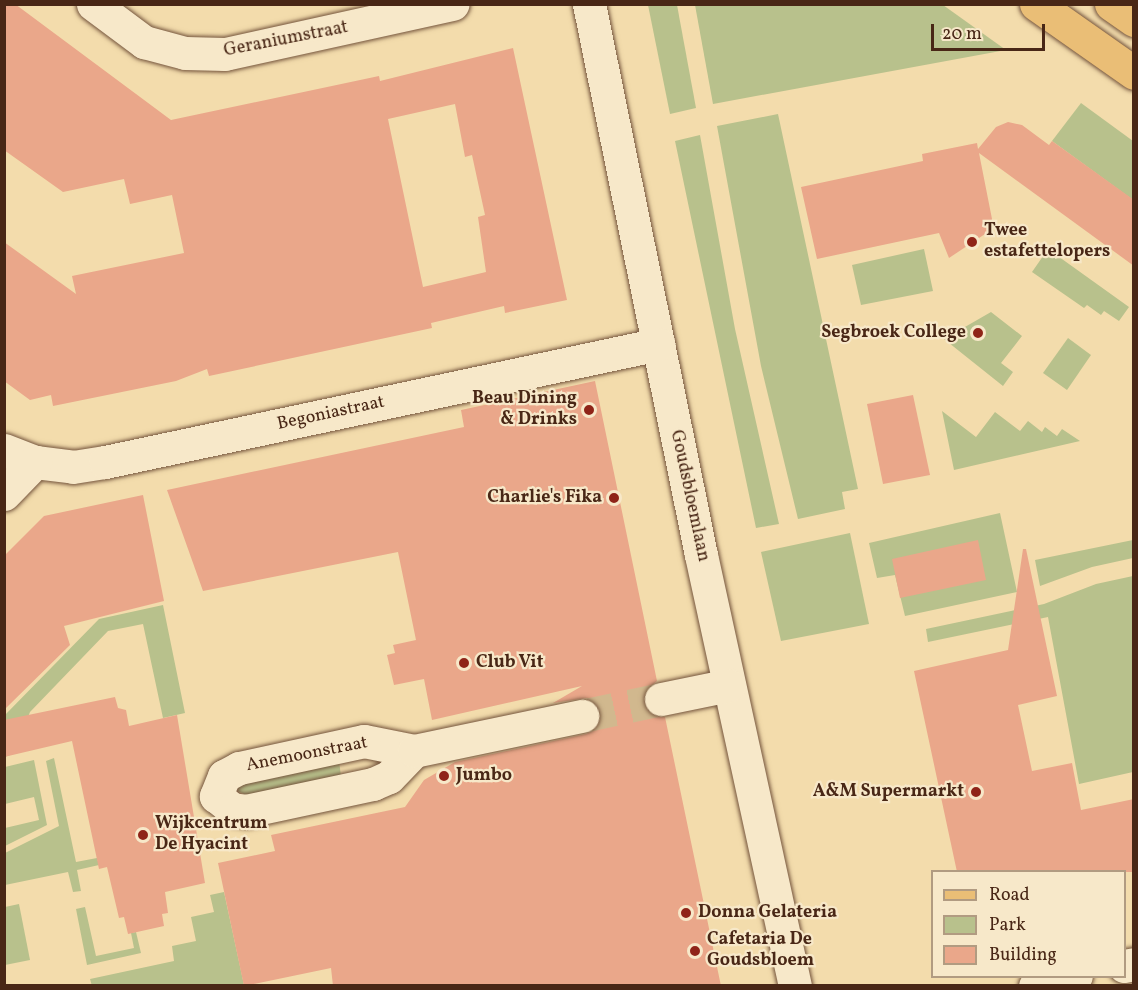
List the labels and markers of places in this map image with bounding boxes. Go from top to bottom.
place label: Twee estafettelopers [984,221,1110,264]
marker: Twee estafettelopers [965,235,979,249]
place label: Segbroek College [821,322,966,344]
marker: Segbroek College [971,326,985,340]
place label: Beau Dining & Drinks [472,389,577,432]
marker: Beau Dining & Drinks [582,403,596,417]
place label: Charlie's Fika [487,487,602,509]
marker: Charlie's Fika [607,491,621,505]
place label: Club Vit [476,652,544,674]
marker: Club Vit [457,656,471,670]
place label: Jumbo [456,765,512,787]
marker: Jumbo [437,769,451,783]
place label: A&M Supermarkt [813,781,964,803]
marker: A&M Supermarkt [969,785,983,799]
place label: Wijkcentrum De Hyacint [155,814,267,856]
marker: Wijkcentrum De Hyacint [136,828,150,842]
place label: Donna Gelateria [698,902,837,924]
marker: Donna Gelateria [679,906,693,920]
place label: Cafetaria De Goudsbloem [707,930,814,972]
marker: Cafetaria De Goudsbloem [688,944,702,958]

